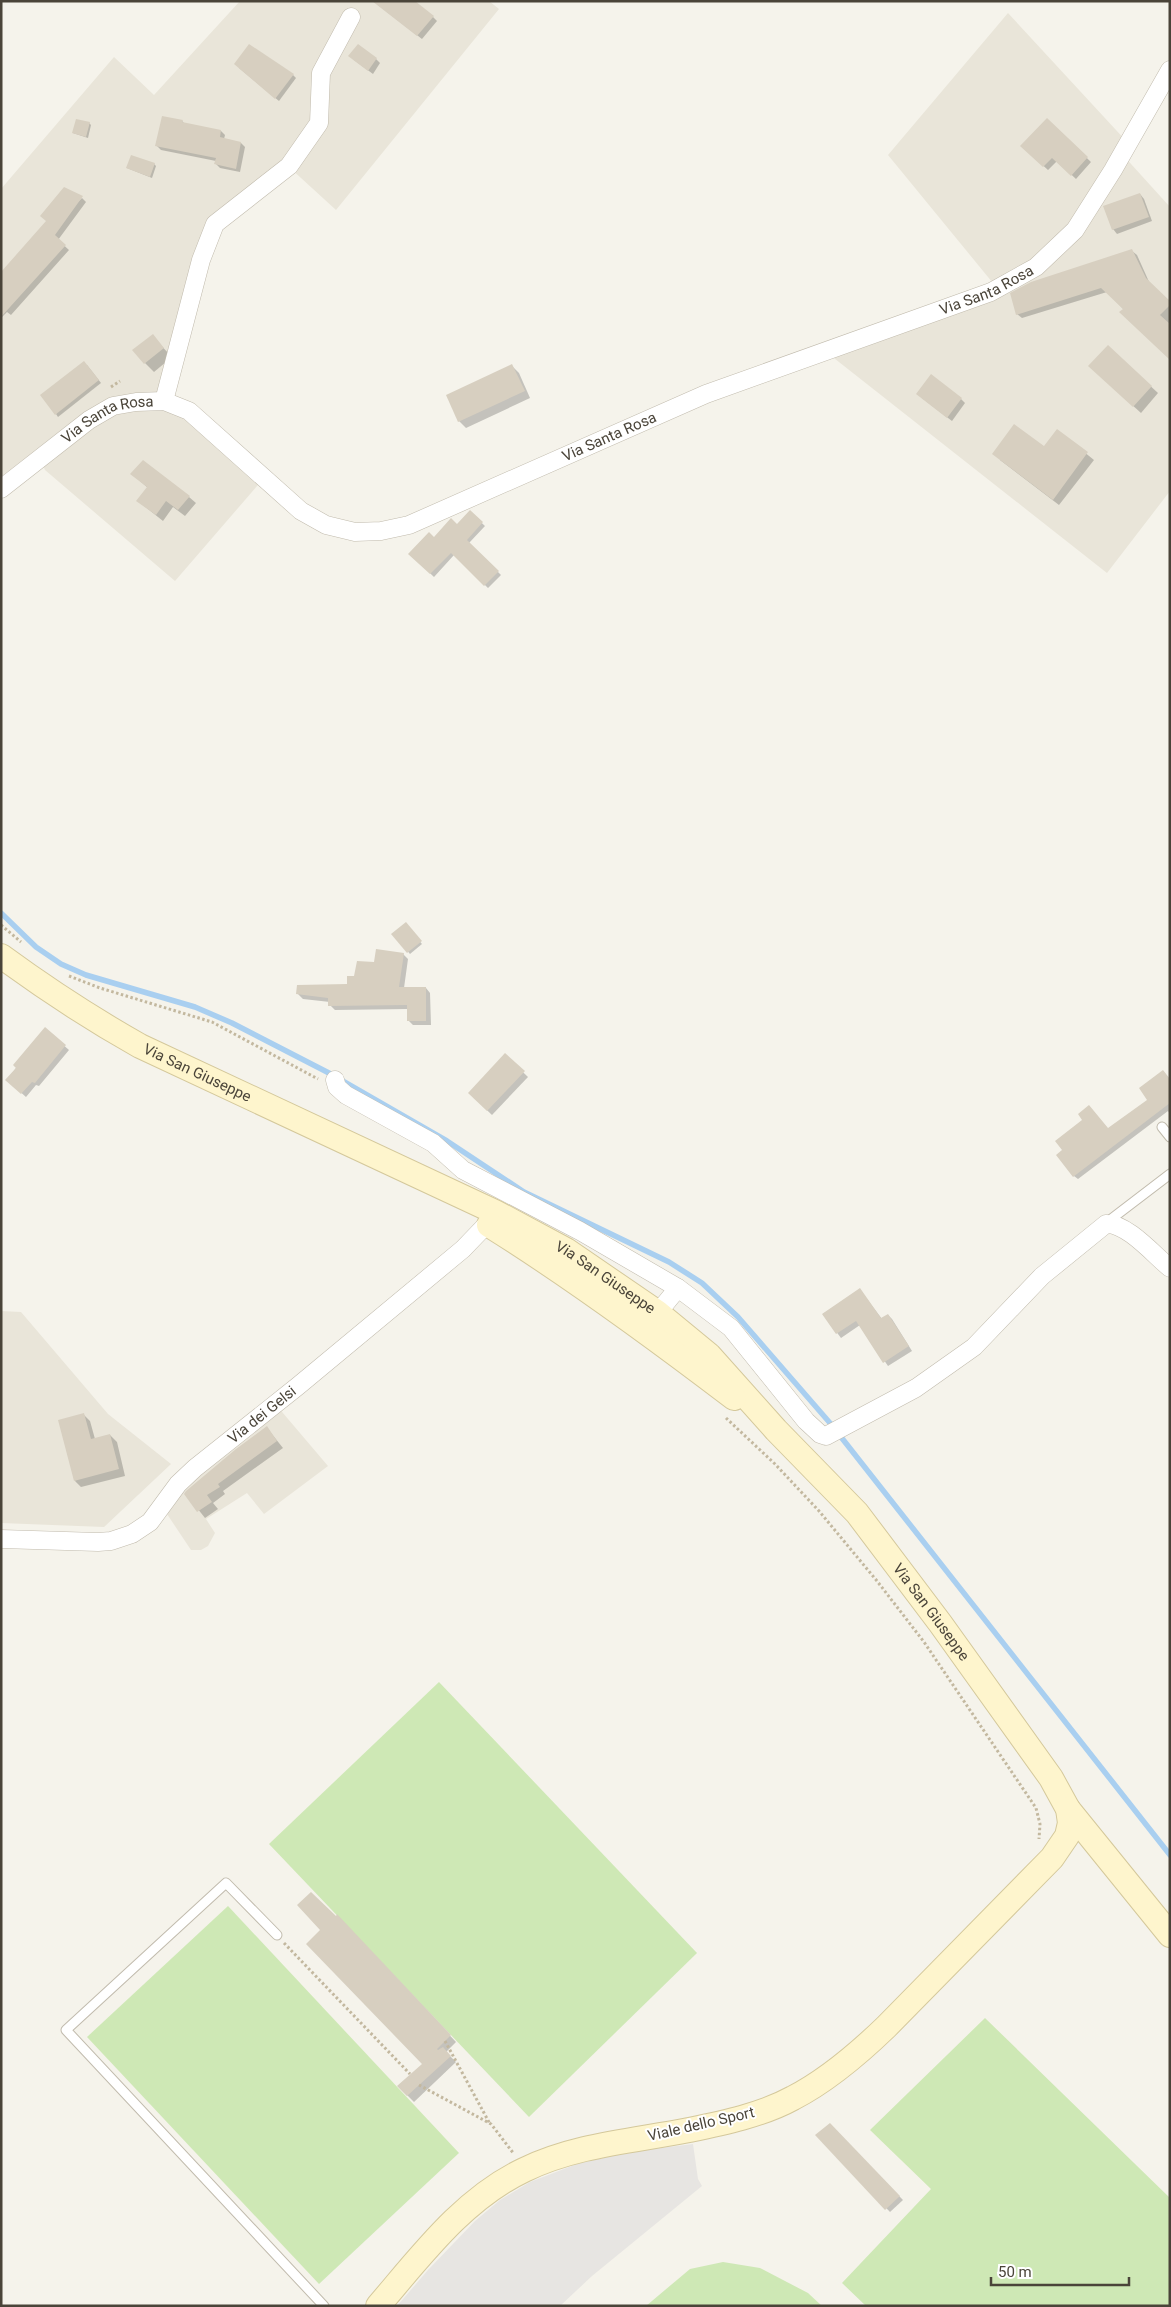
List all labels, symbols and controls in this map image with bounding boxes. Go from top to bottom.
street label: Via Santa Rosa [937,261,1036,319]
street label: Via Santa Rosa [58,392,154,447]
street label: Via Santa Rosa [559,408,659,465]
street label: Via San Giuseppe [141,1040,254,1106]
street label: Via San Giuseppe [552,1237,659,1318]
street label: Via dei Gelsi [224,1382,300,1447]
street label: Via San Giuseppe [889,1560,973,1664]
street label: Viale dello Sport [646,2103,756,2145]
scale bar [991,2254,1128,2286]
text: 50 m [998,2263,1032,2281]

